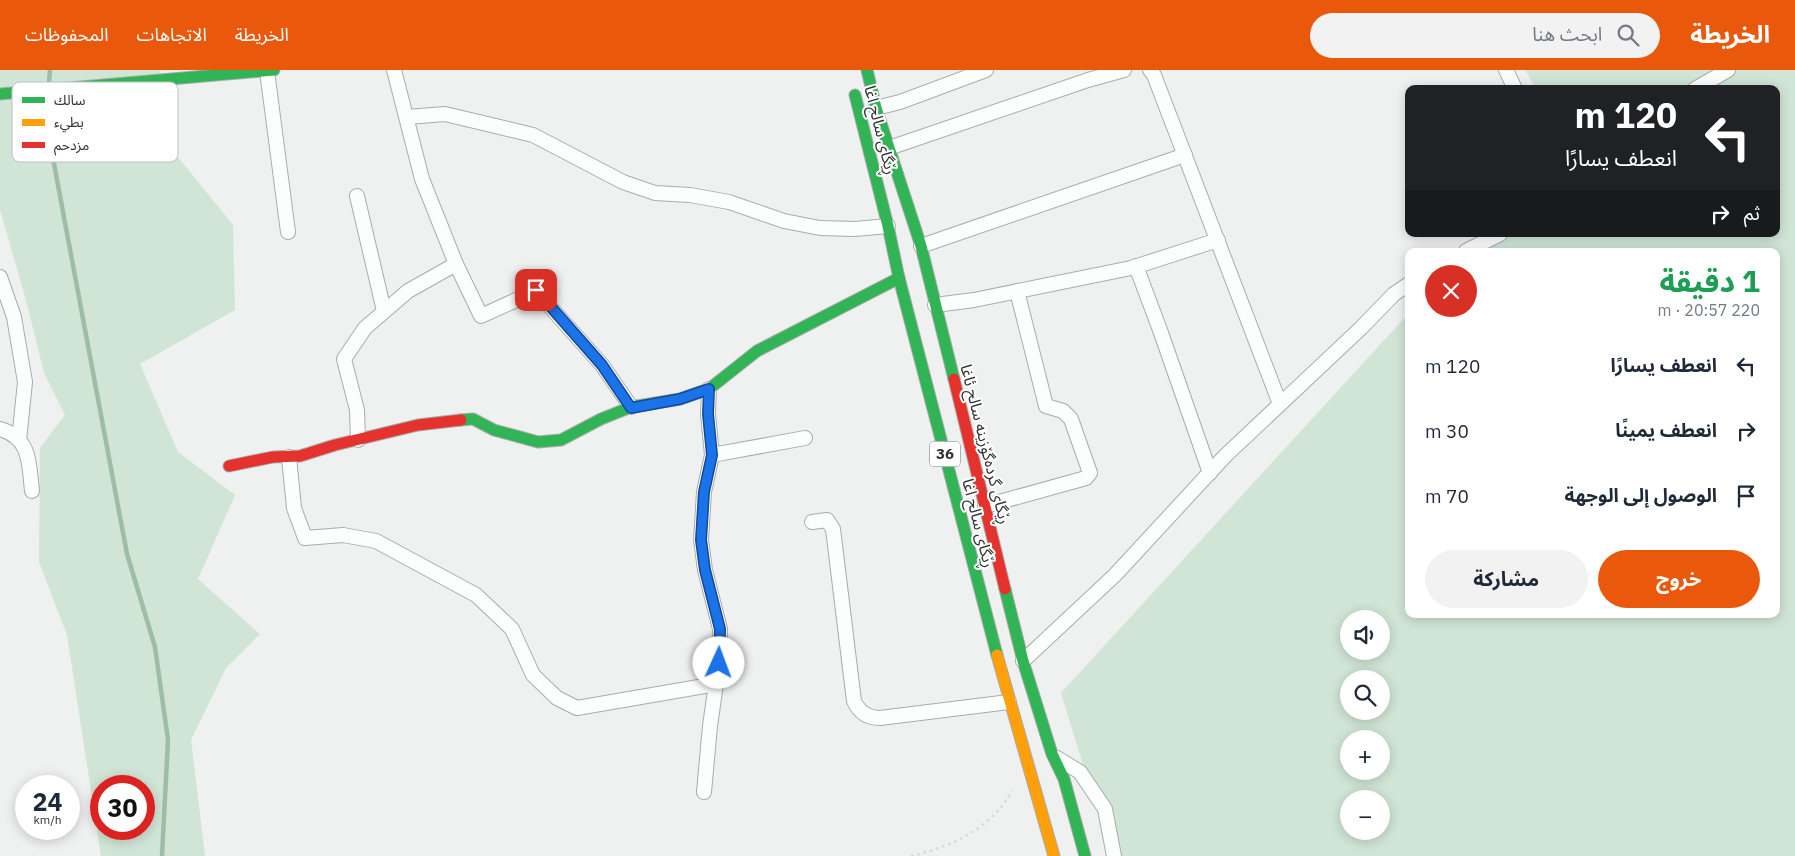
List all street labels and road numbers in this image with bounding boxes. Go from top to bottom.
street label: ڕێگای سالح اغا [856,83,902,178]
street label: ڕێگای گردەگۆزینە سالح ئاغا [952,362,1016,527]
road number: 36 [930,442,960,466]
street label: ڕێگای سالح اغا [954,476,1000,571]

